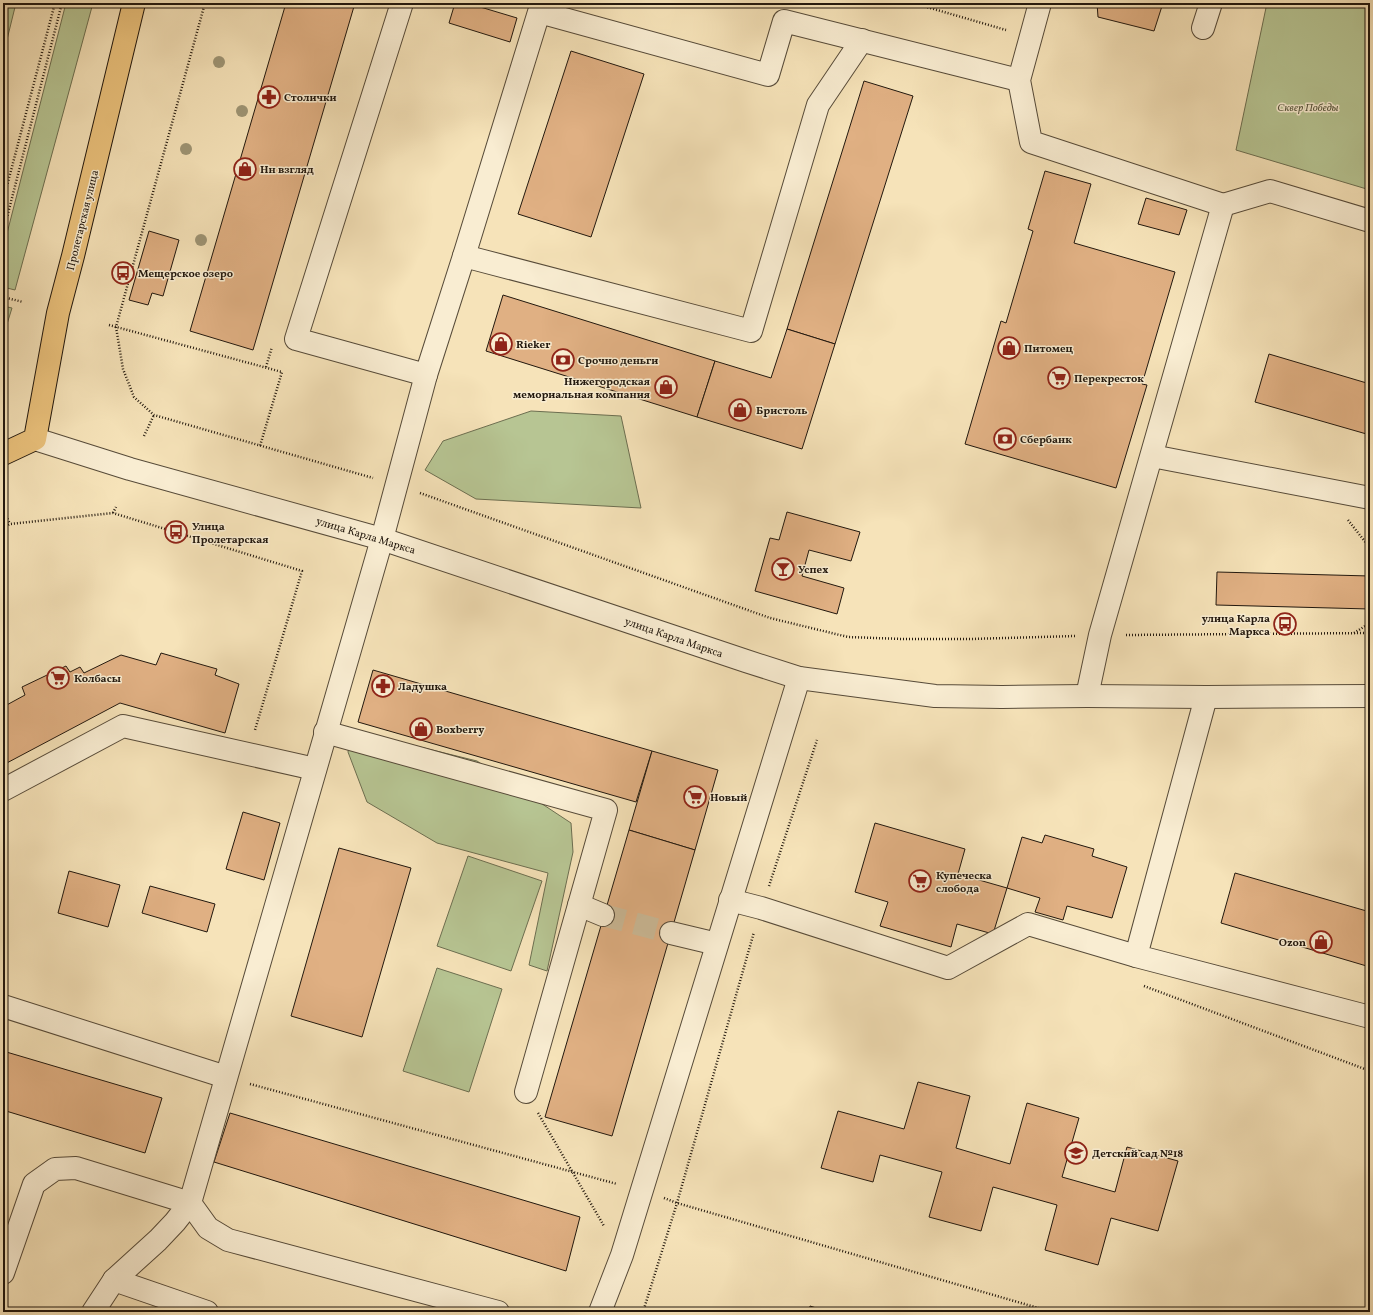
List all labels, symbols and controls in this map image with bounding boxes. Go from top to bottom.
pharmacy icon: Столички [256,84,282,110]
place label: Столички [284,91,337,106]
park label: Сквер Победы [1277,101,1339,116]
shop icon: Нн взгляд [232,156,258,182]
place label: Нн взгляд [260,163,314,178]
street label: Пролетарская улица [64,168,103,272]
bus stop icon: Мещерское озеро [110,260,136,286]
place label: Мещерское озеро [138,267,233,282]
shop icon: Rieker [488,331,514,357]
shop icon: Питомец [996,335,1022,361]
place label: Rieker [516,338,551,353]
place label: Питомец [1024,342,1074,357]
bank icon: Срочно деньги [550,347,576,373]
place label: Срочно деньги [578,354,658,369]
supermarket icon: Перекресток [1046,365,1072,391]
place label: Перекресток [1074,372,1144,387]
shop icon: Нижегородская мемориальная компания [653,374,679,400]
place label: Нижегородская мемориальная компания [513,375,650,403]
shop icon: Бристоль [727,397,753,423]
place label: Бристоль [756,404,808,419]
bank icon: Сбербанк [992,426,1018,452]
place label: Сбербанк [1020,433,1072,448]
street label: улица Карла Маркса [314,514,418,559]
bus stop icon: Улица Пролетарская [163,519,189,545]
place label: Улица Пролетарская [192,520,268,548]
bar icon: Успех [770,556,796,582]
place label: Успех [798,563,828,578]
bus stop icon: улица Карла Маркса [1272,611,1298,637]
place label: улица Карла Маркса [1202,612,1270,640]
street label: улица Карла Маркса [622,615,725,662]
supermarket icon: Колбасы [45,665,71,691]
place label: Колбасы [74,672,121,687]
pharmacy icon: Ладушка [370,673,396,699]
place label: Ладушка [398,680,447,695]
shop icon: Boxberry [408,716,434,742]
place label: Boxberry [436,723,485,738]
supermarket icon: Новый [682,784,708,810]
place label: Новый [710,791,747,806]
supermarket icon: Купеческа слобода [907,868,933,894]
place label: Купеческа слобода [936,869,992,897]
shop icon: Ozon [1308,929,1334,955]
place label: Ozon [1279,936,1306,951]
school or university icon: Детский сад №18 [1063,1140,1089,1166]
place label: Детский сад №18 [1092,1147,1183,1162]

